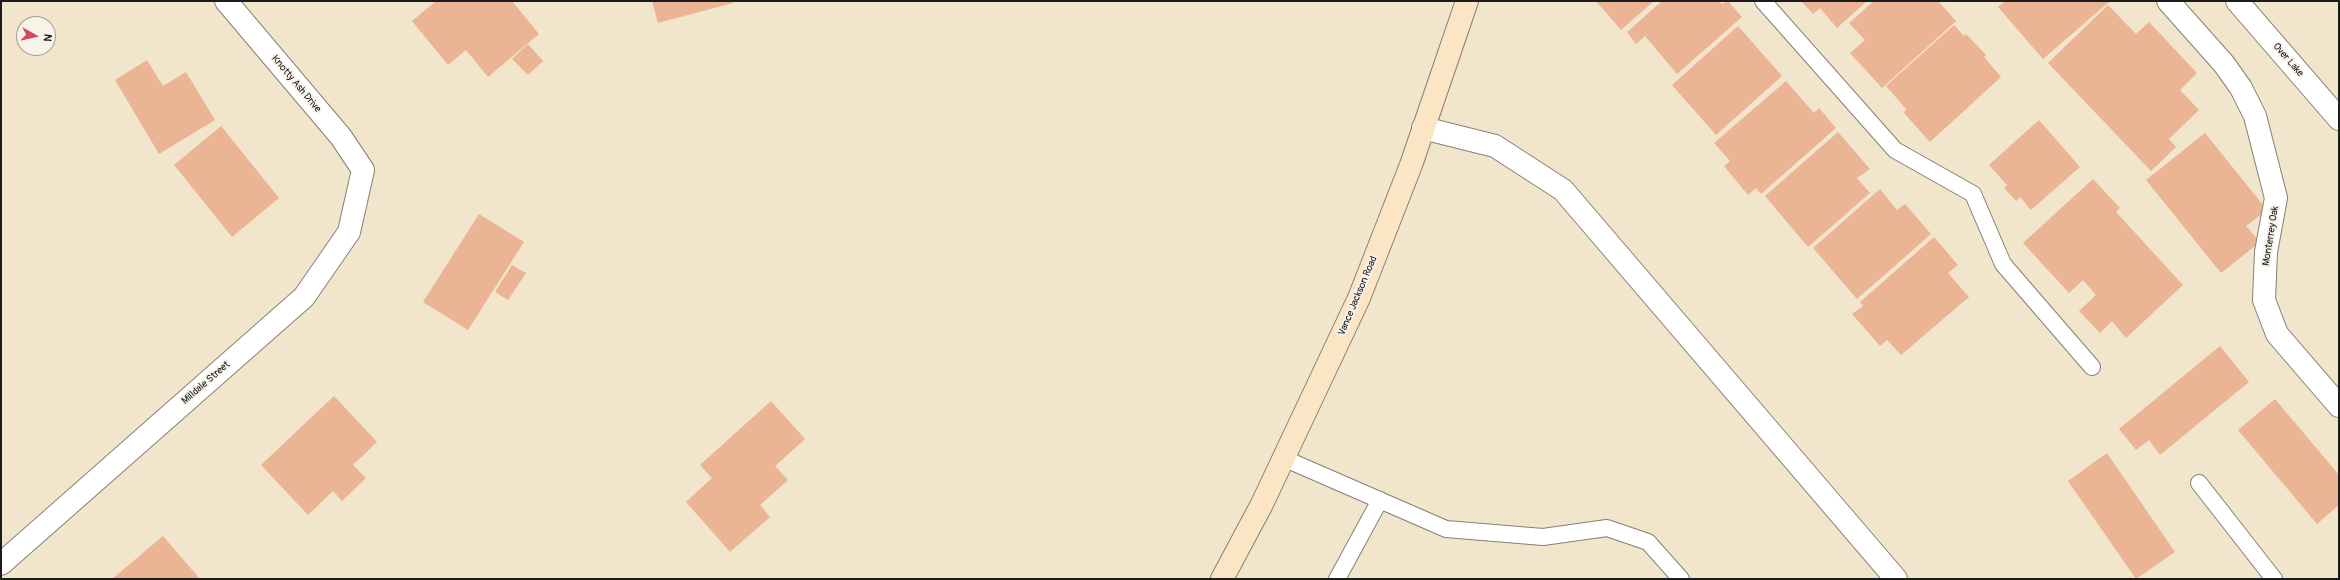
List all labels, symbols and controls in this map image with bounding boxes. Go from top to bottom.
north arrow [16,16,56,56]
text: N [40,33,54,42]
street label: Over Lake [2270,41,2306,79]
street label: Knotty Ash Drive [269,53,323,115]
street label: Monterrey Oak [2260,205,2282,267]
street label: Vance Jackson Road [1336,254,1380,338]
street label: Milldale Street [179,359,233,407]

